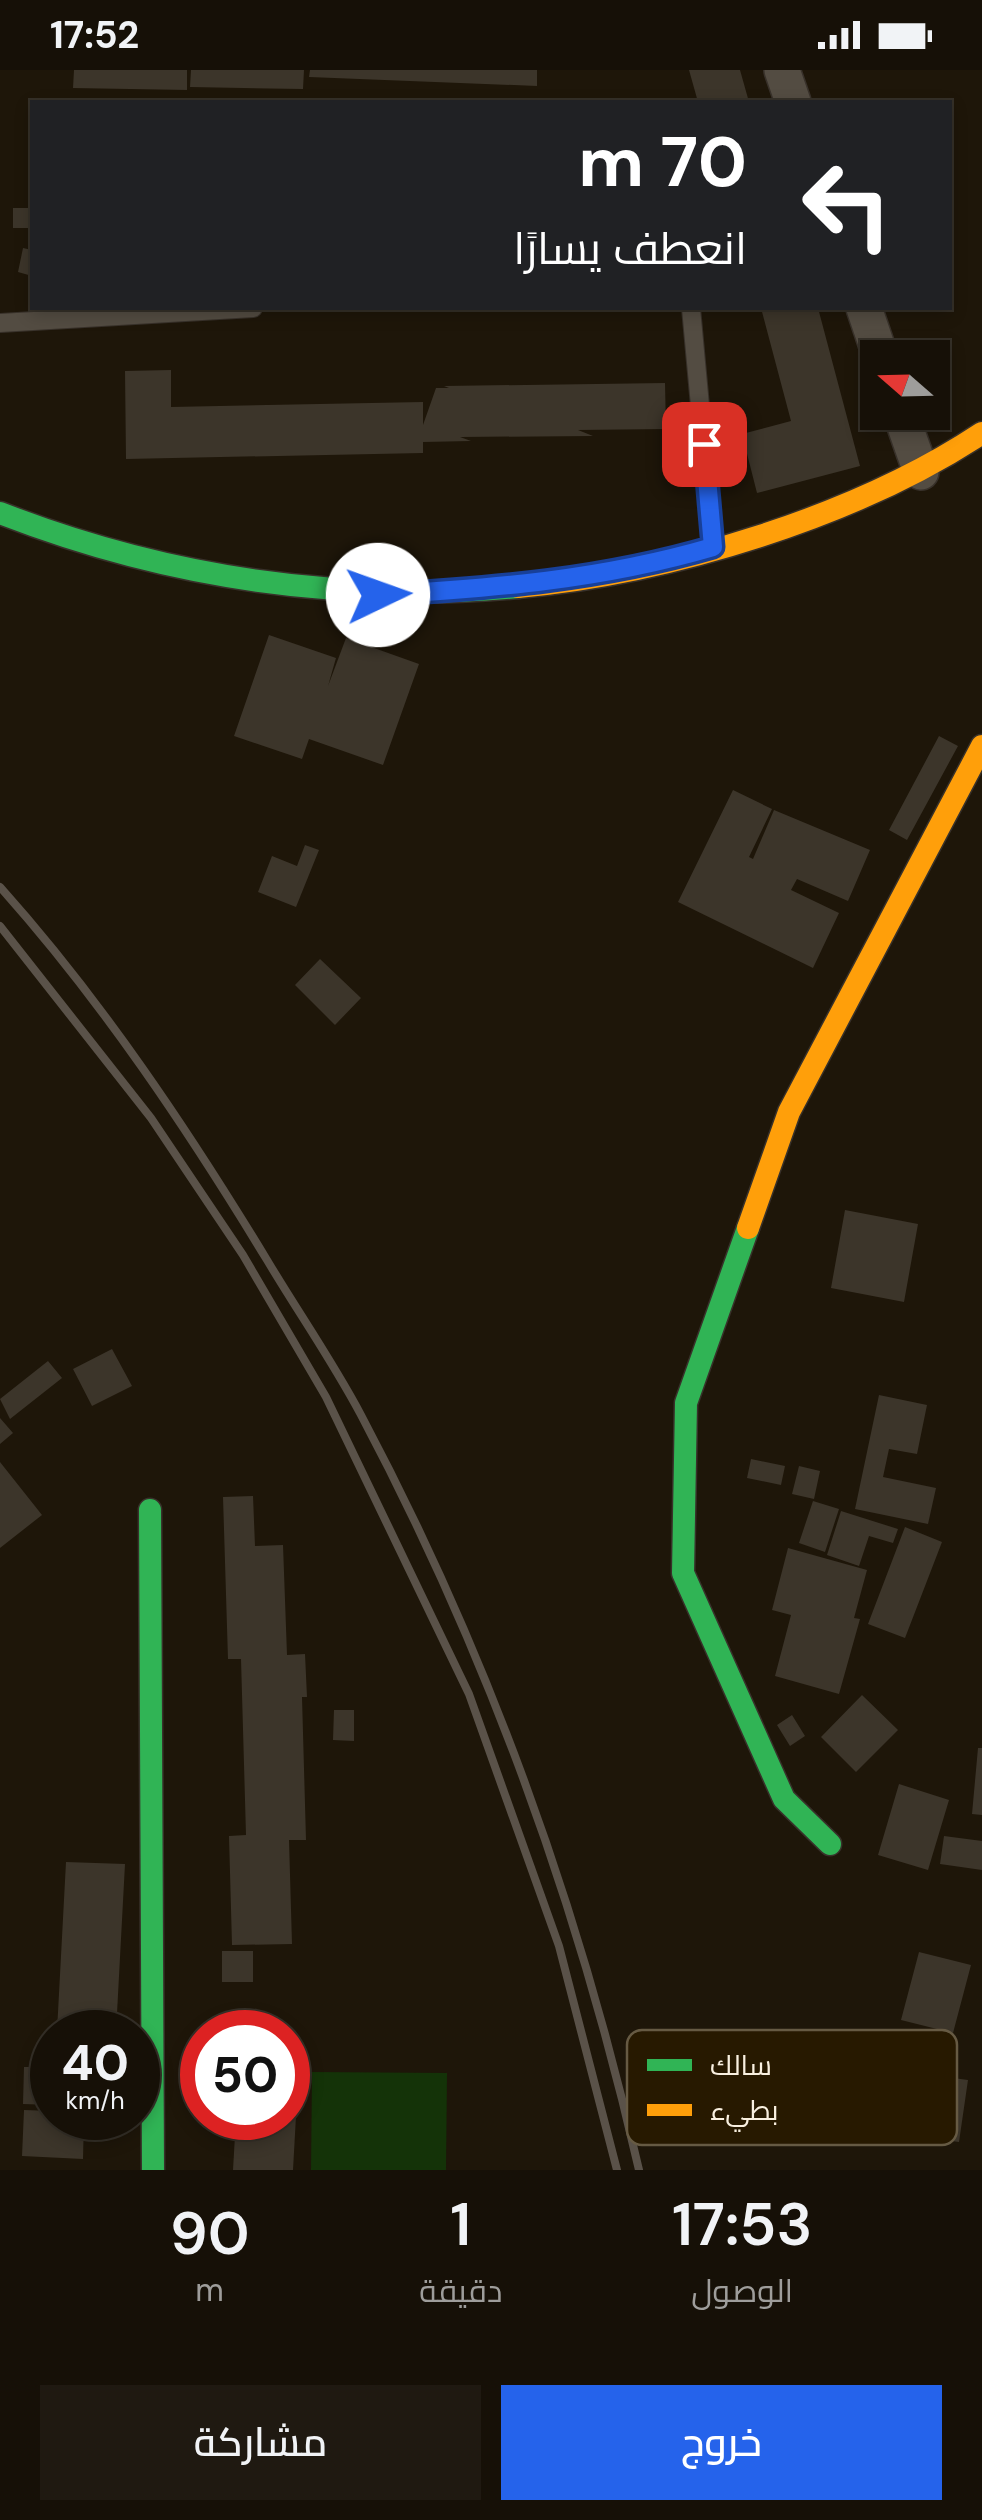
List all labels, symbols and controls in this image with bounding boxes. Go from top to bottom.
text: 17:52 [50,10,139,60]
text: 70 m [578,117,747,208]
icon: left [782,140,912,270]
text: انعطف يسارًا [513,219,747,278]
north arrow [860,340,950,430]
map controls [860,340,950,430]
pin [662,402,747,487]
icon: arrive [677,417,732,472]
position arrow [326,543,430,647]
speed limit sign: 50 [180,2010,310,2140]
text: 40 [61,2030,129,2096]
legend [627,2030,957,2145]
text: سالك [710,2047,772,2084]
text: km/h [65,2084,125,2117]
text: بطيء [710,2092,778,2132]
text: 1 [450,2185,471,2264]
text: 17:53 [672,2185,812,2264]
text: 90 [170,2194,250,2273]
text: m [195,2269,224,2311]
text: دقيقة [419,2270,502,2312]
text: الوصول [691,2270,793,2312]
button: مشاركة [40,2385,481,2500]
button: خروج [501,2385,942,2500]

